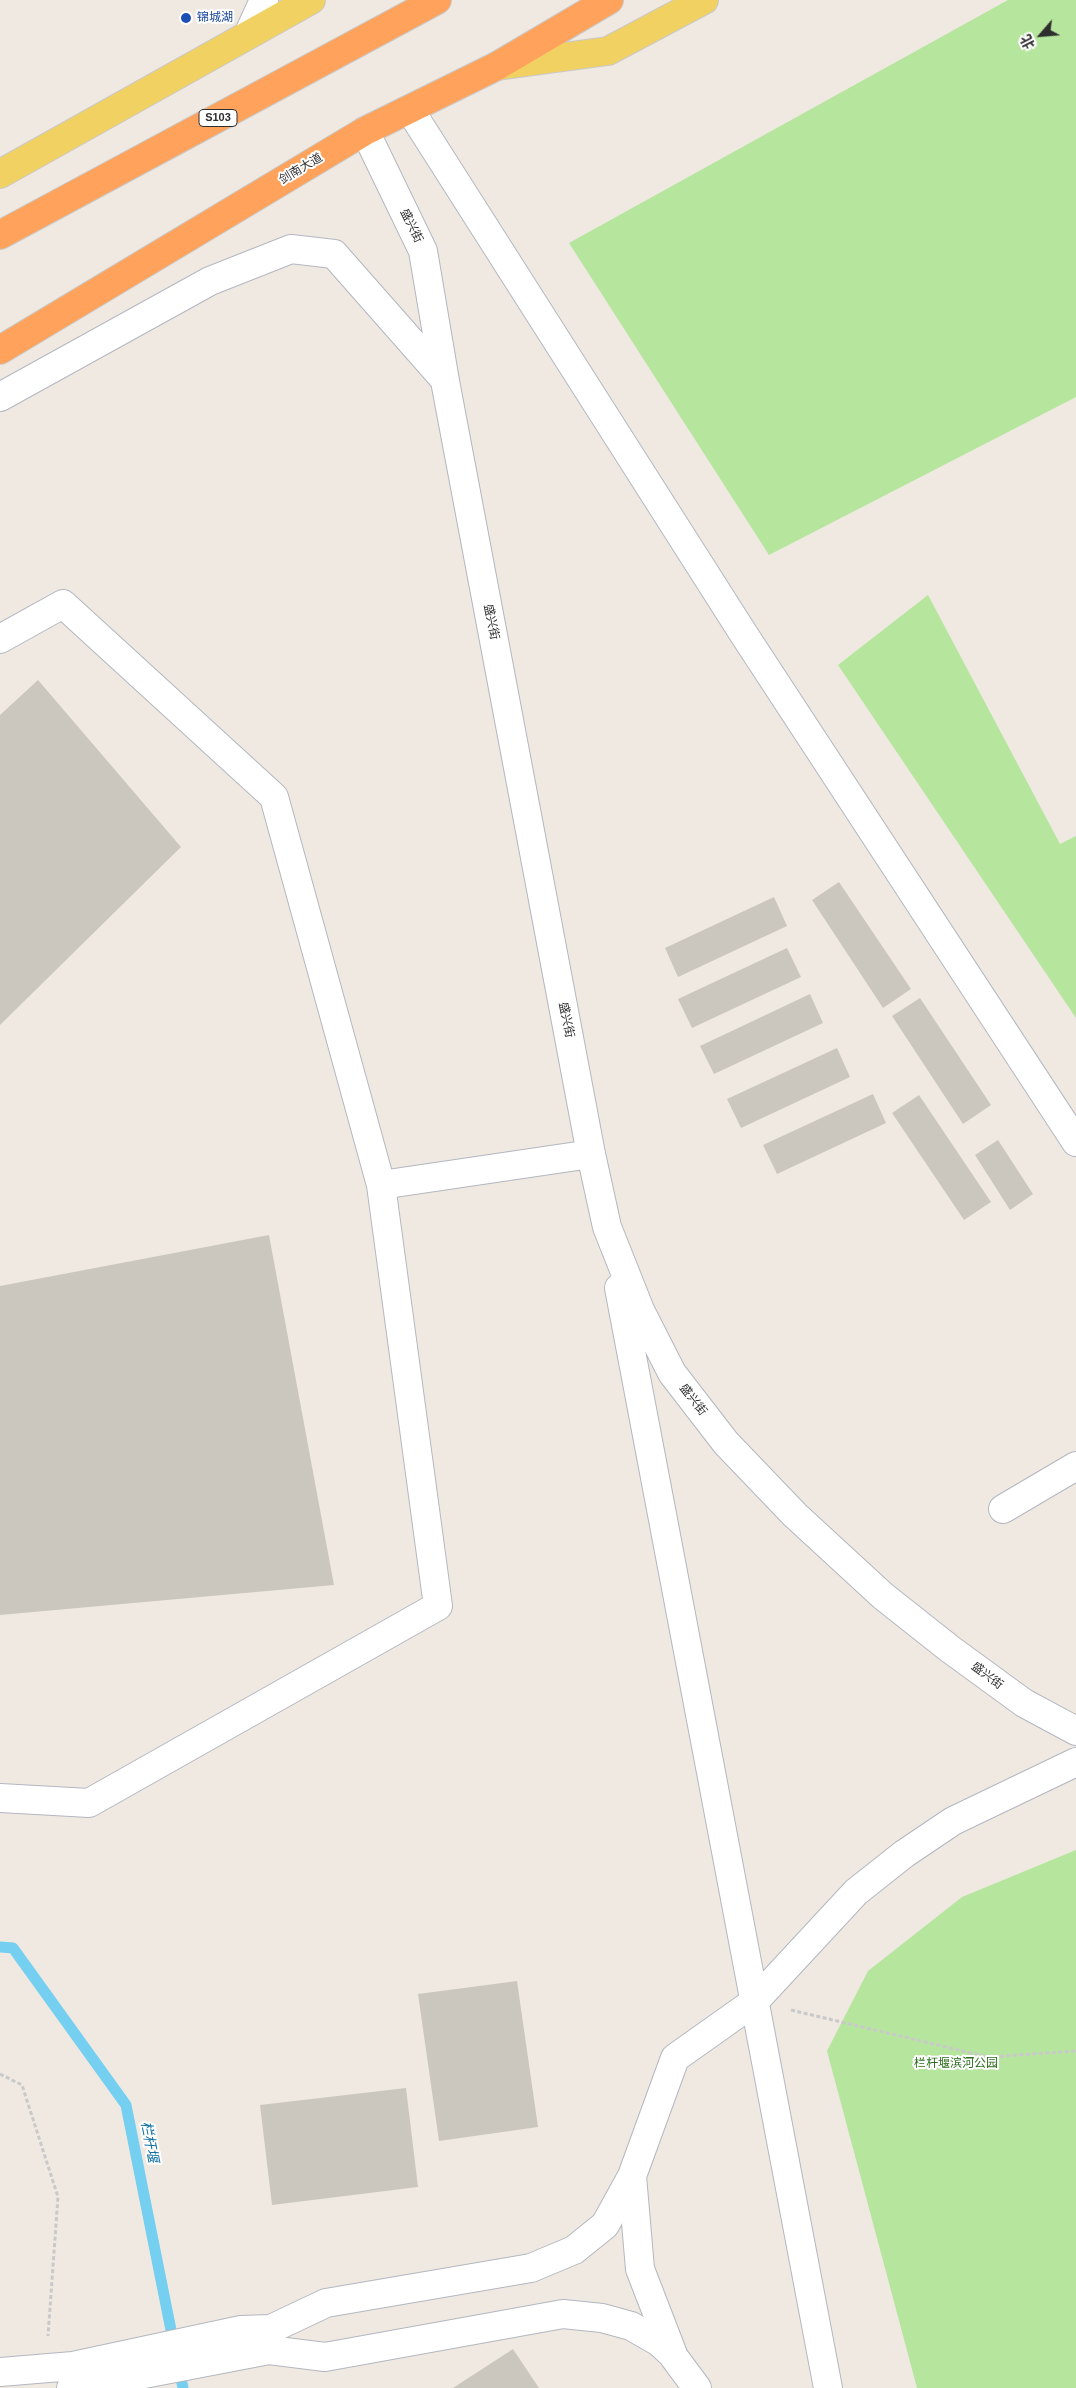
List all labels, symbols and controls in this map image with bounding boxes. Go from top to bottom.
north arrow [1016,10,1066,60]
marker: 锦城湖 [179,11,193,25]
place label: 锦城湖 [197,11,233,25]
text: 北 [1017,32,1038,52]
road number: S103 [199,110,237,126]
street label: 剑南大道 [277,150,325,188]
street label: 盛兴街 [397,207,425,245]
street label: 盛兴街 [480,603,502,641]
street label: 盛兴街 [555,1001,577,1039]
street label: 盛兴街 [676,1381,710,1419]
street label: 盛兴街 [968,1659,1006,1693]
park label: 栏杆堰滨河公园 [914,2057,998,2071]
water label: 栏杆堰 [137,2120,161,2164]

